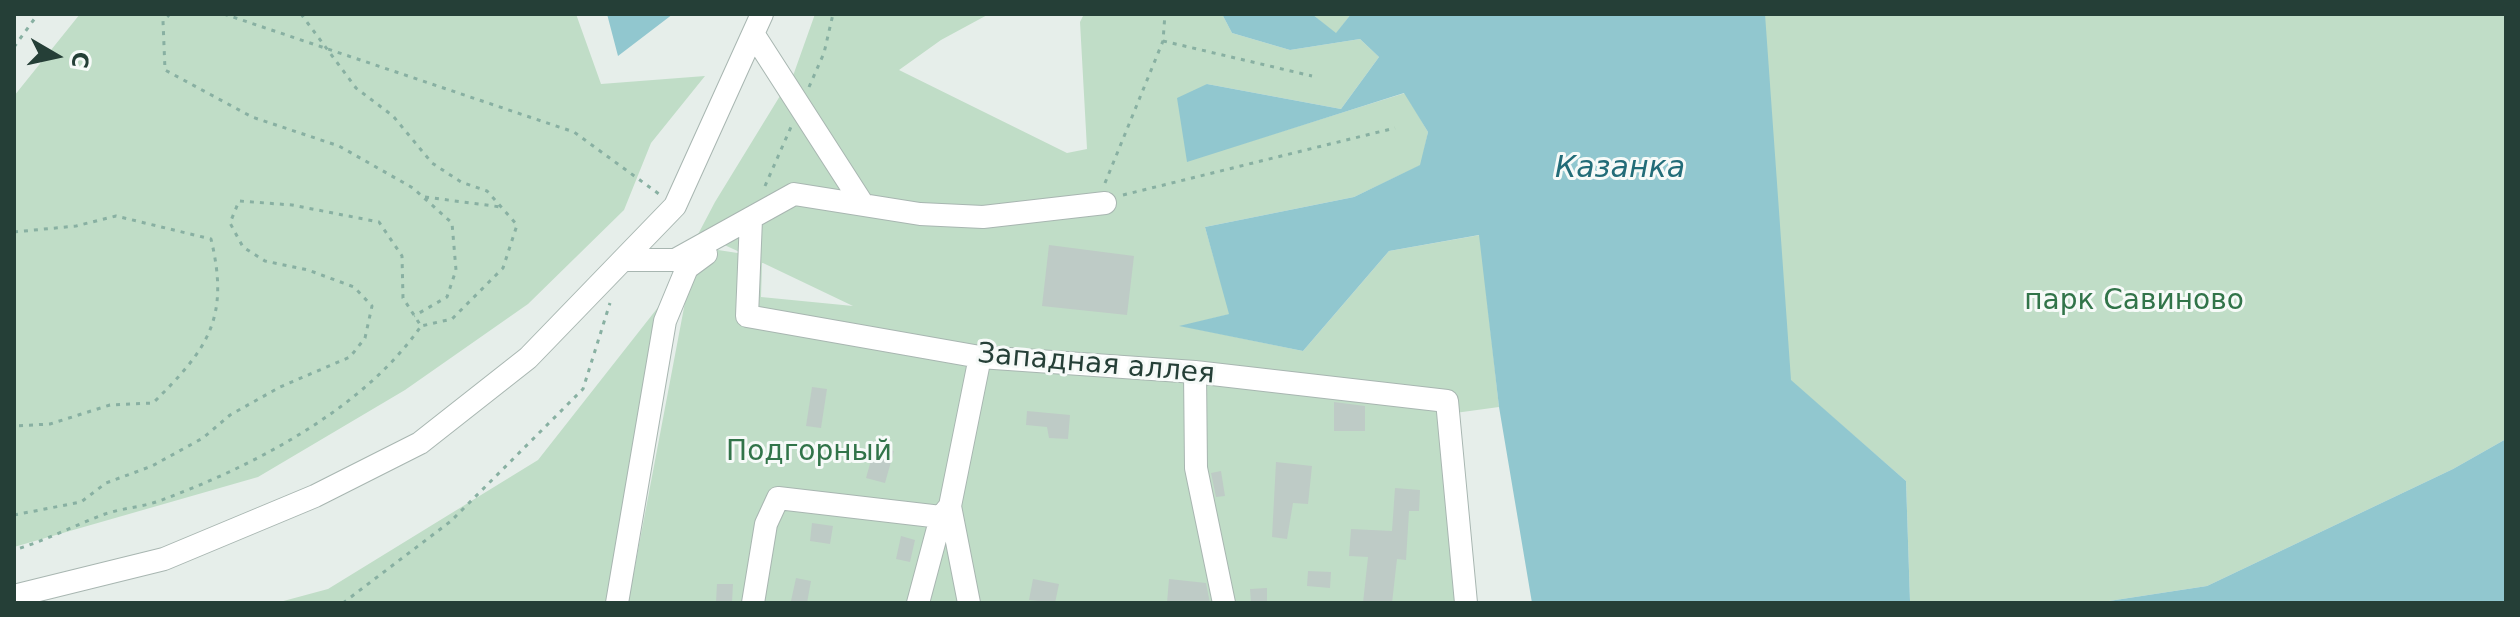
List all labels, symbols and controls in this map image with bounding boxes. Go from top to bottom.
north arrow [16,16,96,96]
text: С [67,50,94,70]
water label: Казанка [1555,151,1685,187]
park label: парк Савиново [2024,285,2244,319]
street label: Западная аллея [976,338,1216,392]
park label: Подгорный [726,436,892,470]

